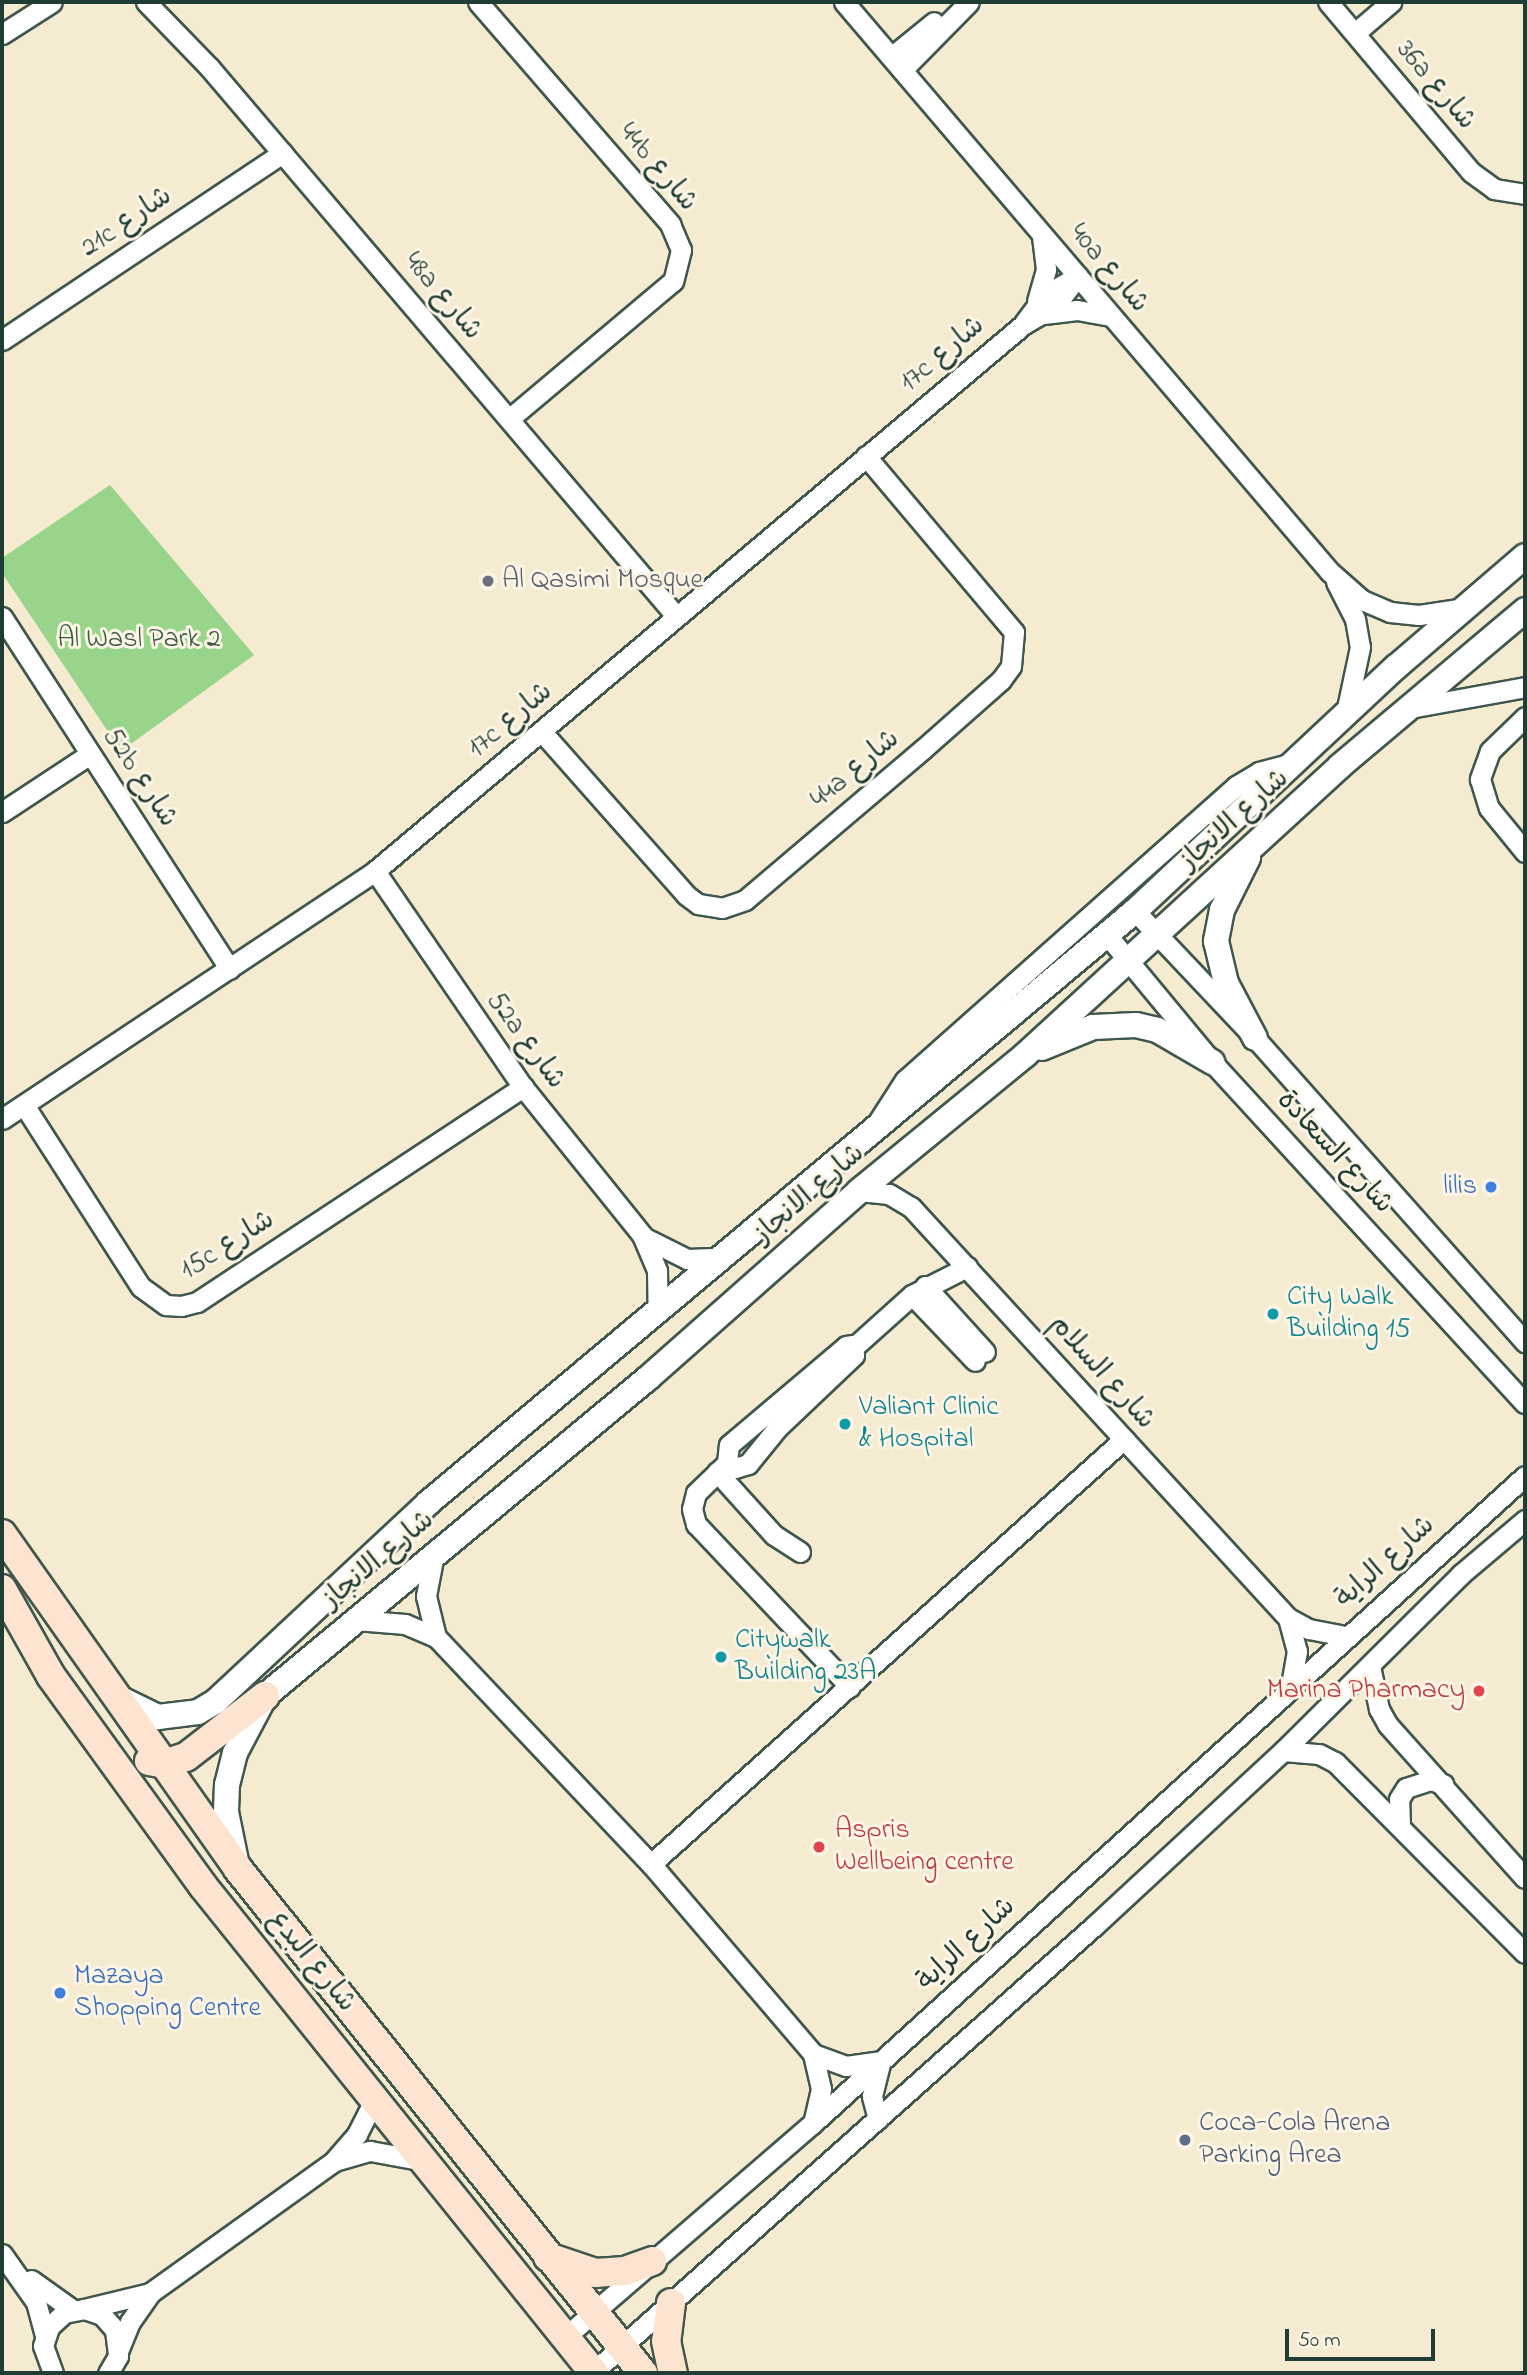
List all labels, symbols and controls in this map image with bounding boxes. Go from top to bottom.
street label: 36a شارع [1388,34,1482,138]
street label: 44b شارع [610,117,704,219]
street label: 21c شارع [75,180,179,266]
street label: 40a شارع [1061,217,1155,321]
street label: 48a شارع [395,246,489,348]
street label: 17c شارع [894,310,992,400]
place label: Al Qasimi Mosque [502,564,703,598]
marker: Al Qasimi Mosque [480,573,496,589]
park label: Al Wasl Park 2 [57,623,221,657]
street label: 17c شارع [462,676,560,766]
street label: 52b شارع [94,722,184,834]
street label: 44a شارع [805,723,907,817]
street label: شارع الانجاز [1173,763,1297,879]
street label: 52a شارع [478,986,572,1096]
street label: شارع السعادة [1269,1085,1399,1221]
street label: شارع الانجاز [748,1138,872,1252]
place label: lilis [1443,1170,1477,1204]
marker: lilis [1483,1179,1499,1195]
street label: 15c شارع [175,1204,281,1288]
place label: City Walk Building 15 [1287,1281,1411,1347]
marker: City Walk Building 15 [1265,1306,1281,1322]
street label: شارع السلام [1041,1309,1161,1437]
place label: Valiant Clinic & Hospital [859,1391,999,1457]
marker: Valiant Clinic & Hospital [837,1416,853,1432]
street label: شارع الانجاز [316,1504,442,1618]
street label: شارع الراية [1329,1510,1443,1616]
place label: Citywalk Building 23A [735,1624,876,1690]
marker: Citywalk Building 23A [713,1649,729,1665]
place label: Marina Pharmacy [1267,1674,1465,1708]
marker: Marina Pharmacy [1471,1683,1487,1699]
place label: Aspris Wellbeing centre [835,1814,1014,1880]
marker: Aspris Wellbeing centre [809,1837,829,1857]
street label: شارع الراية [911,1891,1023,1999]
street label: شارع البدع [260,1904,362,2020]
place label: Mazaya Shopping Centre [74,1960,261,2026]
marker: Mazaya Shopping Centre [52,1985,68,2001]
place label: Coca-Cola Arena Parking Area [1199,2107,1390,2173]
marker: Coca-Cola Arena Parking Area [1177,2132,1193,2148]
scale bar [1289,2316,1440,2360]
text: 50 m [1298,2326,1341,2356]

